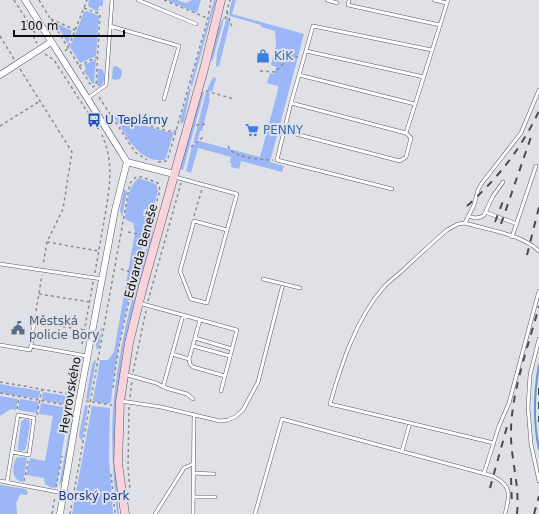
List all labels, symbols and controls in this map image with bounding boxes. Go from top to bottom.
scale bar [14,12,124,38]
text: 100 m [20,19,58,33]
shop icon: KiK [255,48,271,64]
place label: KiK [274,49,294,63]
bus stop icon: U Teplárny [86,112,102,128]
place label: U Teplárny [105,113,168,127]
supermarket icon: PENNY [244,122,260,138]
place label: PENNY [263,123,304,137]
street label: Edvarda Beneše [122,202,160,300]
place label: Městská policie Bory [29,314,99,342]
public building icon: Městská policie Bory [10,320,26,336]
street label: Heyrovského [56,356,84,434]
park label: Borský park [58,489,130,503]

